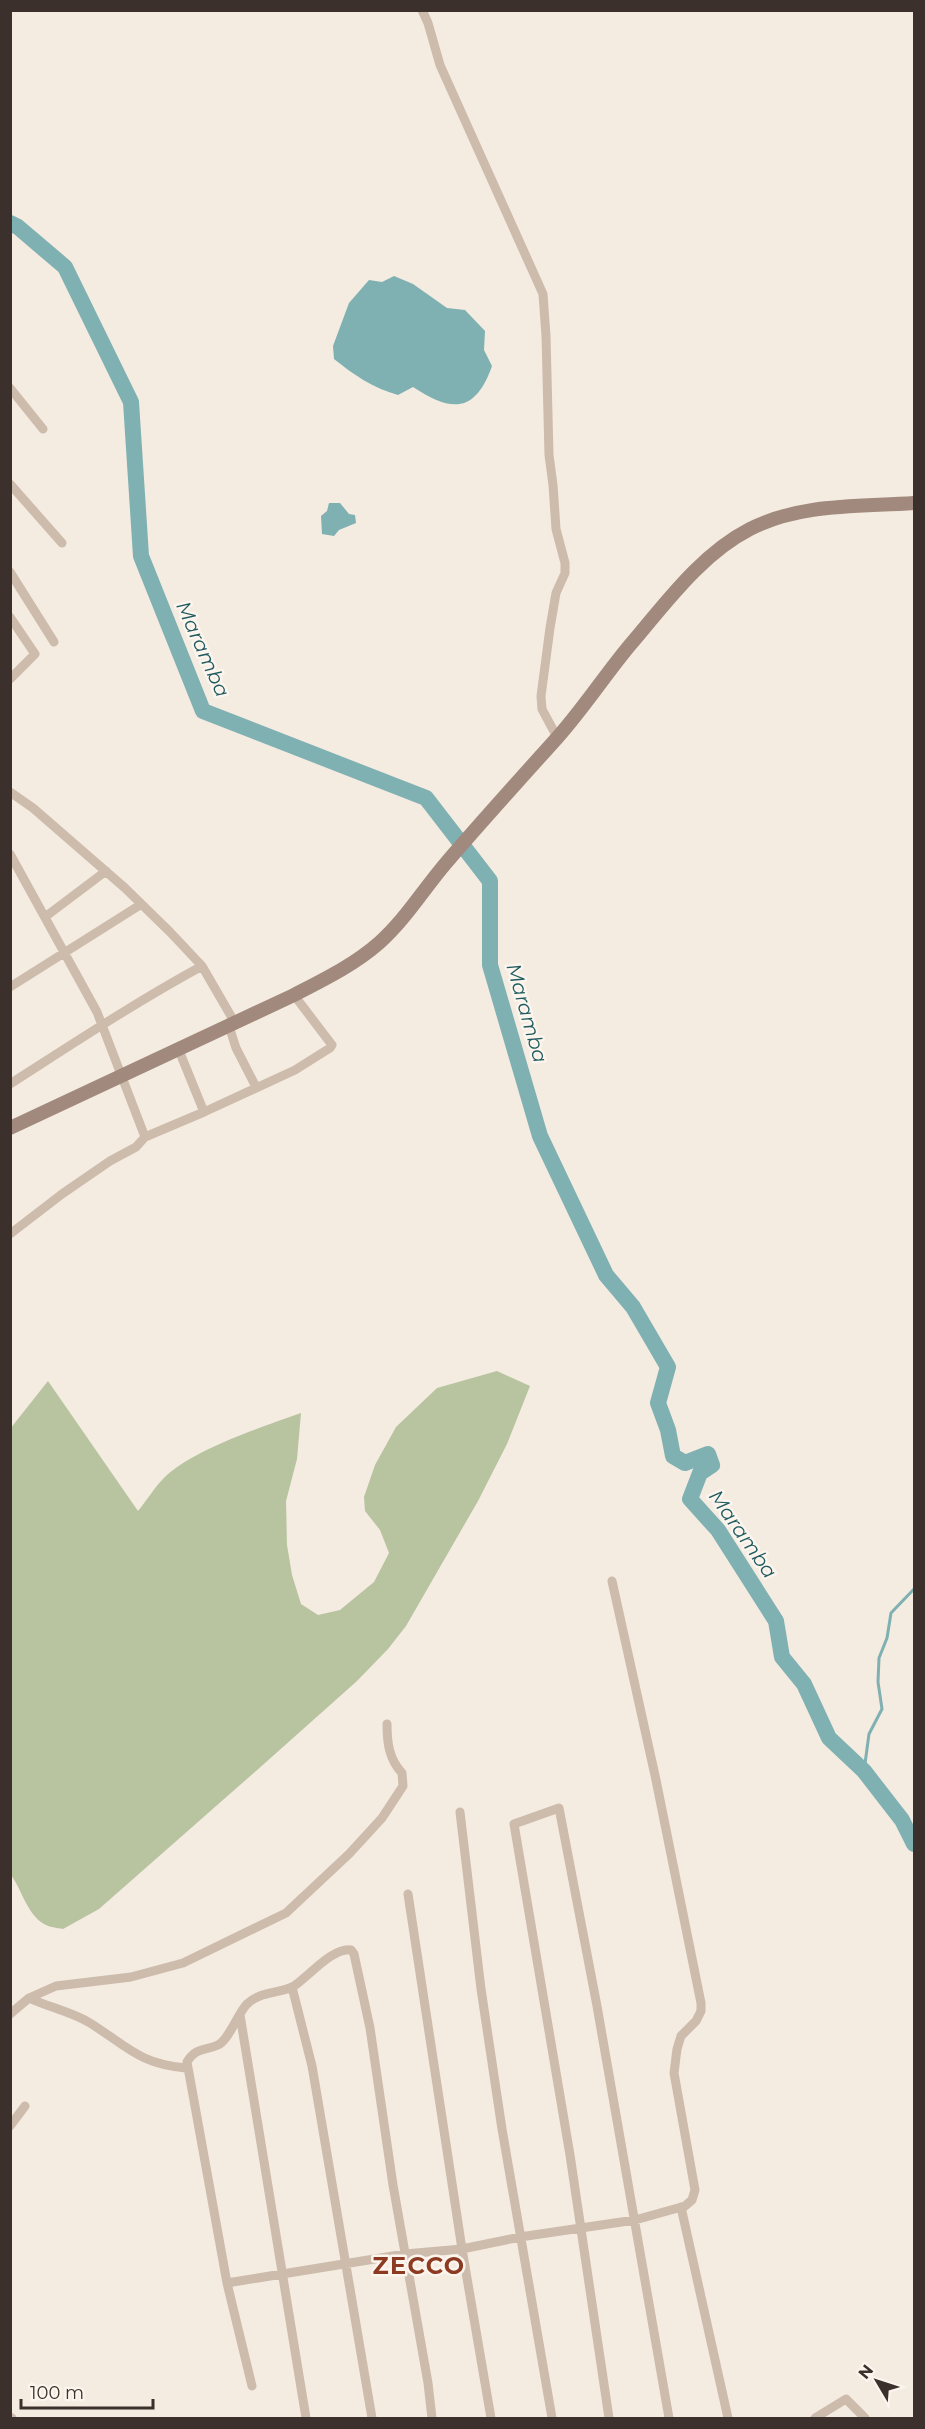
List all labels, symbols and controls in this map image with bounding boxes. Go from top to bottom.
water label: Maramba [171,597,235,701]
water label: Maramba [501,961,553,1065]
water label: Maramba [704,1485,782,1583]
district label: ZECCO [372,2251,466,2280]
north arrow [847,2351,907,2411]
text: N [854,2361,877,2383]
scale bar [21,2372,153,2410]
text: 100 m [30,2382,84,2404]

